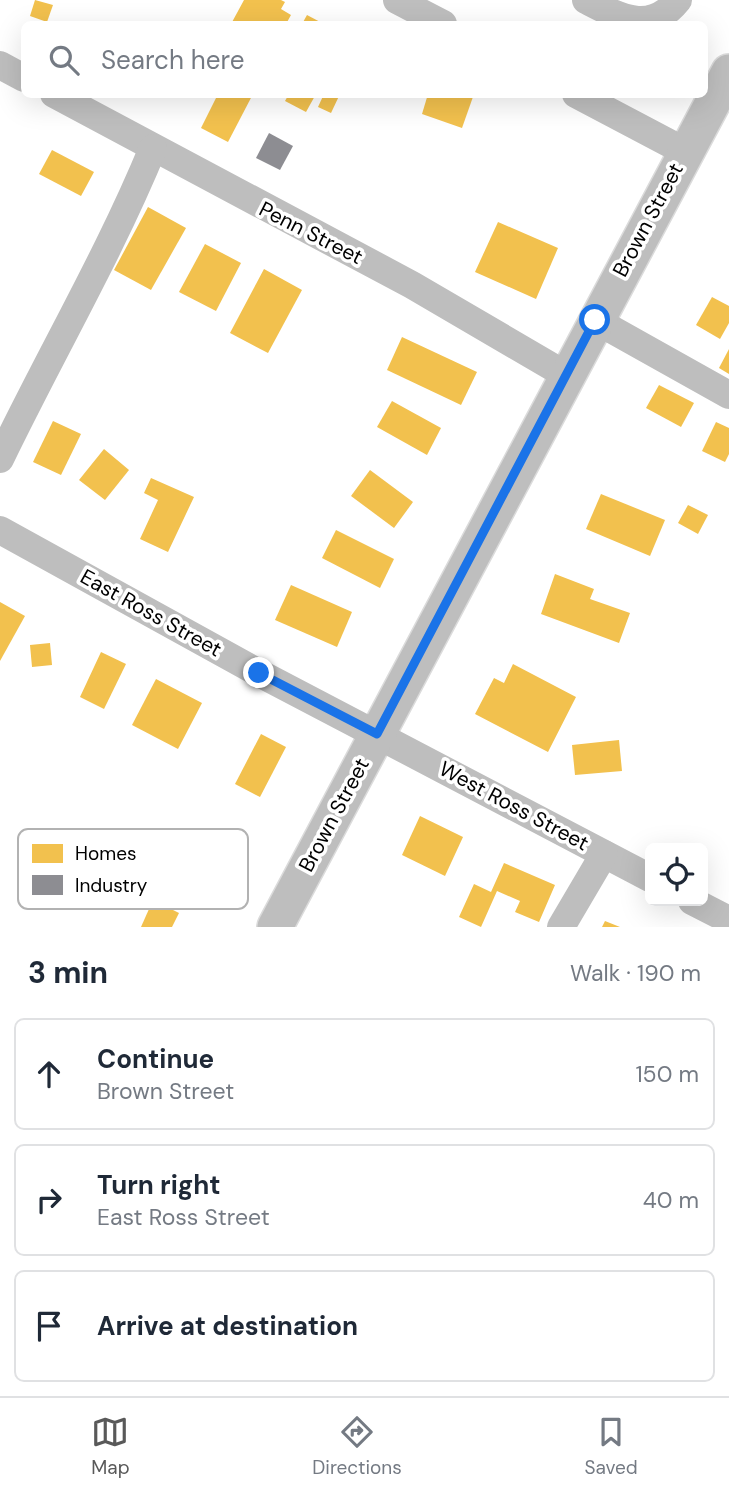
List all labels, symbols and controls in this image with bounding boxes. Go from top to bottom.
search box [21,21,708,98]
icon: search [45,41,83,79]
text: Search here [101,43,244,77]
street label: Brown Street [606,158,690,282]
street label: Penn Street [254,195,368,271]
route start [579,304,610,335]
street label: East Ross Street [75,563,227,663]
route end [243,657,274,688]
street label: Brown Street [292,753,376,877]
street label: West Ross Street [434,755,594,857]
legend [18,829,248,909]
text: Homes [75,841,136,866]
map controls [645,843,708,906]
button: locate [645,843,708,906]
text: Industry [75,873,148,898]
text: 3 min [28,953,108,992]
text: Walk · 190 m [570,958,701,988]
text: Continue [97,1042,214,1076]
icon: ahead [30,1055,68,1093]
text: 150 m [635,1059,699,1089]
text: Brown Street [97,1076,234,1106]
text: Turn right [97,1168,221,1202]
icon: right [30,1181,68,1219]
text: 40 m [643,1185,699,1215]
text: East Ross Street [97,1202,270,1232]
icon: arrive [30,1307,68,1345]
text: Arrive at destination [97,1309,358,1343]
tab: Map [91,1413,130,1480]
tab: Directions [312,1413,402,1480]
tab: Saved [584,1413,638,1480]

